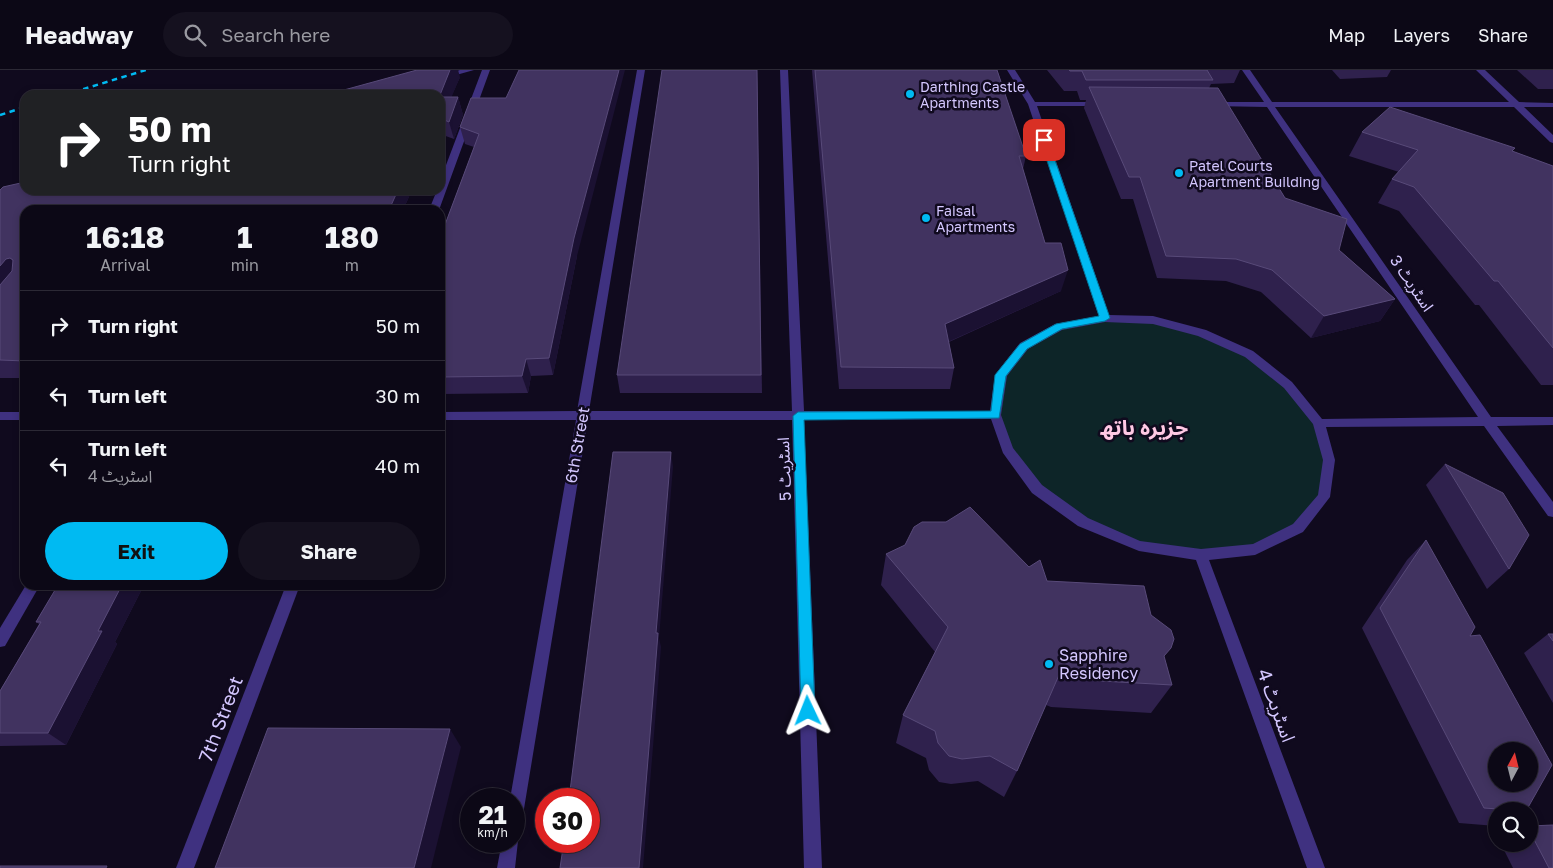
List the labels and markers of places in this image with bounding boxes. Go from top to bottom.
place label: Darthing Castle Apartments [920,78,1025,111]
marker: Darthing Castle Apartments [904,88,916,100]
pin [1023,119,1065,161]
place label: Patel Courts Apartment Building [1189,157,1320,190]
marker: Patel Courts Apartment Building [1173,167,1185,179]
place label: Faisal Apartments [936,202,1015,235]
marker: Faisal Apartments [920,212,932,224]
place label: Sapphire Residency [1059,645,1138,683]
marker: Sapphire Residency [1043,658,1055,670]

